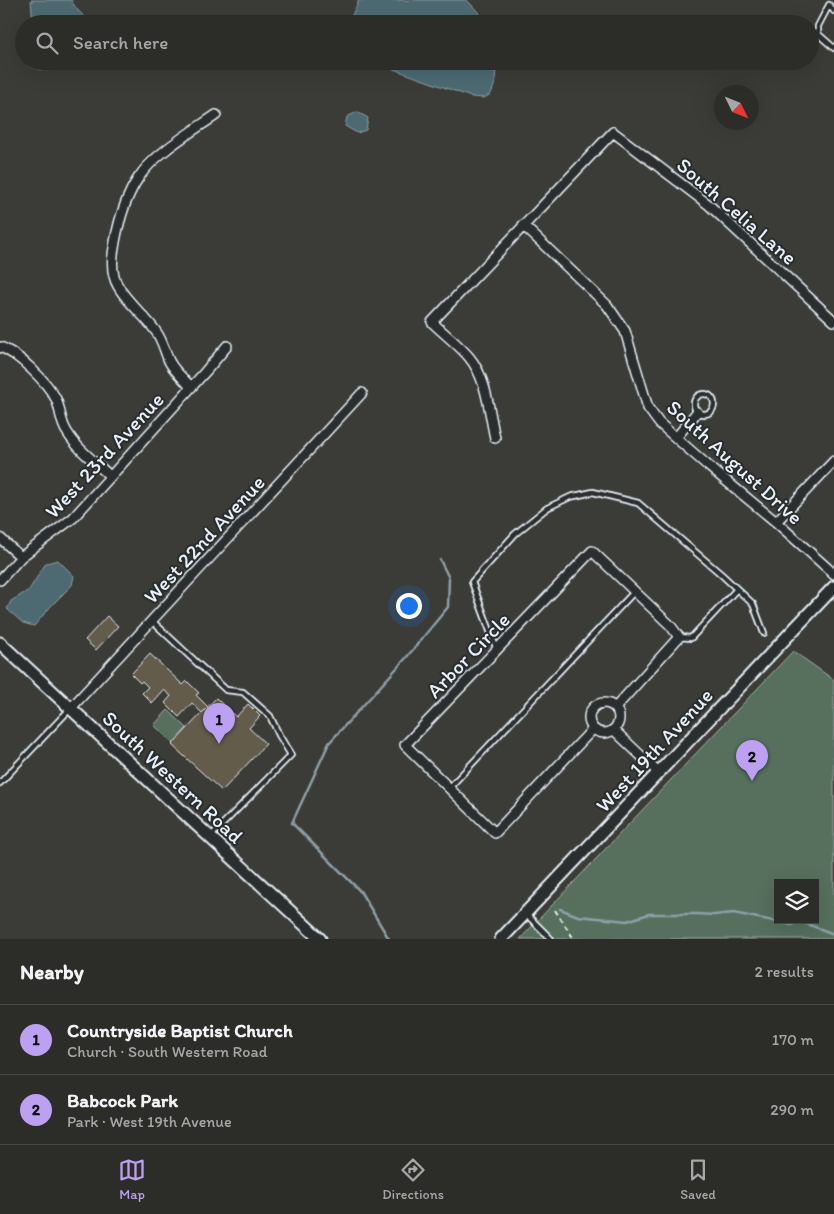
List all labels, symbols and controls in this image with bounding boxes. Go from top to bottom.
search box [15,15,819,70]
icon: search [33,29,61,57]
text: Search here [73,31,168,54]
north arrow [714,85,759,130]
street label: South Celia Lane [672,152,802,270]
street label: West 23rd Avenue [39,387,169,523]
street label: South August Drive [662,394,808,530]
street label: West 22nd Avenue [138,470,270,608]
your location [396,593,422,619]
street label: Arbor Circle [421,607,515,703]
street label: West 19th Avenue [590,683,718,817]
pin: 1 [203,703,235,744]
street label: South Western Road [97,705,249,849]
pin: 2 [736,740,768,781]
map controls [774,879,819,924]
button: layers [774,879,819,924]
text: Nearby [20,959,84,984]
text: 2 results [754,962,814,981]
text: Countryside Baptist Church [67,1019,293,1042]
text: 1 [32,1030,40,1049]
text: 170 m [772,1030,814,1049]
text: Church · South Western Road [67,1042,268,1061]
text: Babcock Park [67,1089,178,1112]
text: 2 [32,1100,40,1119]
text: 290 m [770,1100,814,1119]
text: Park · West 19th Avenue [67,1112,232,1131]
tab: Map [118,1156,146,1203]
tab: Directions [382,1156,444,1203]
tab: Saved [680,1156,716,1203]

